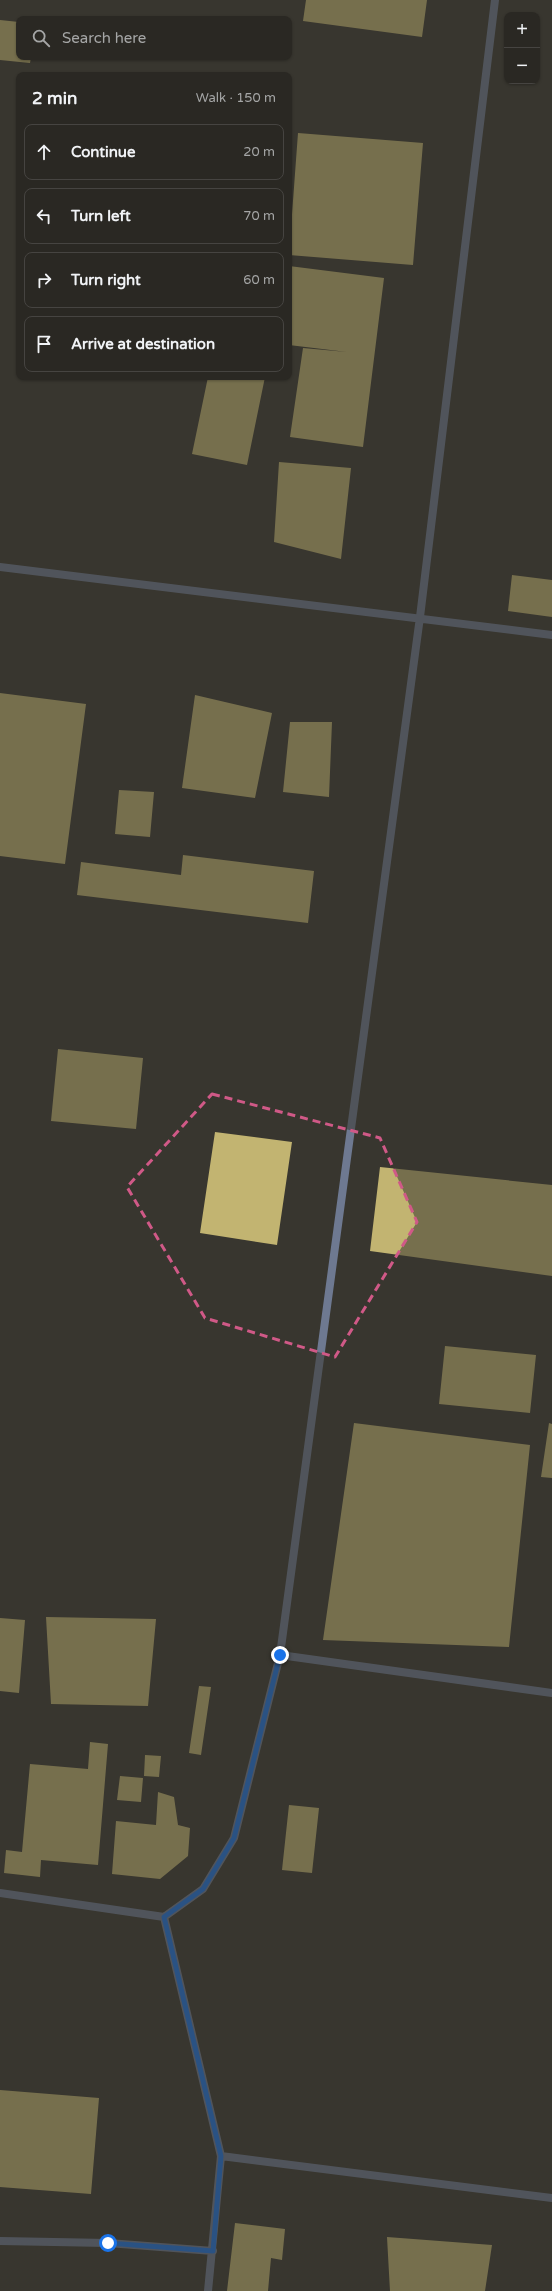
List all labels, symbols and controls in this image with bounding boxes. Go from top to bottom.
map controls [504,12,540,84]
button: + [504,12,540,48]
search box [16,16,292,60]
icon: search [30,27,52,49]
text: Search here [62,29,146,47]
button: − [504,48,540,84]
text: 2 min [32,88,77,109]
text: Walk · 150 m [196,90,276,106]
icon: ahead [33,141,55,163]
text: Continue [71,143,135,161]
text: 20 m [243,144,275,160]
icon: left [33,205,55,227]
text: Turn left [71,207,131,225]
text: 70 m [243,208,275,224]
icon: right [33,269,55,291]
text: Turn right [71,271,141,289]
text: 60 m [243,272,275,288]
icon: arrive [33,333,55,355]
text: Arrive at destination [71,335,215,353]
route end [271,1646,289,1664]
route start [99,2234,117,2252]

